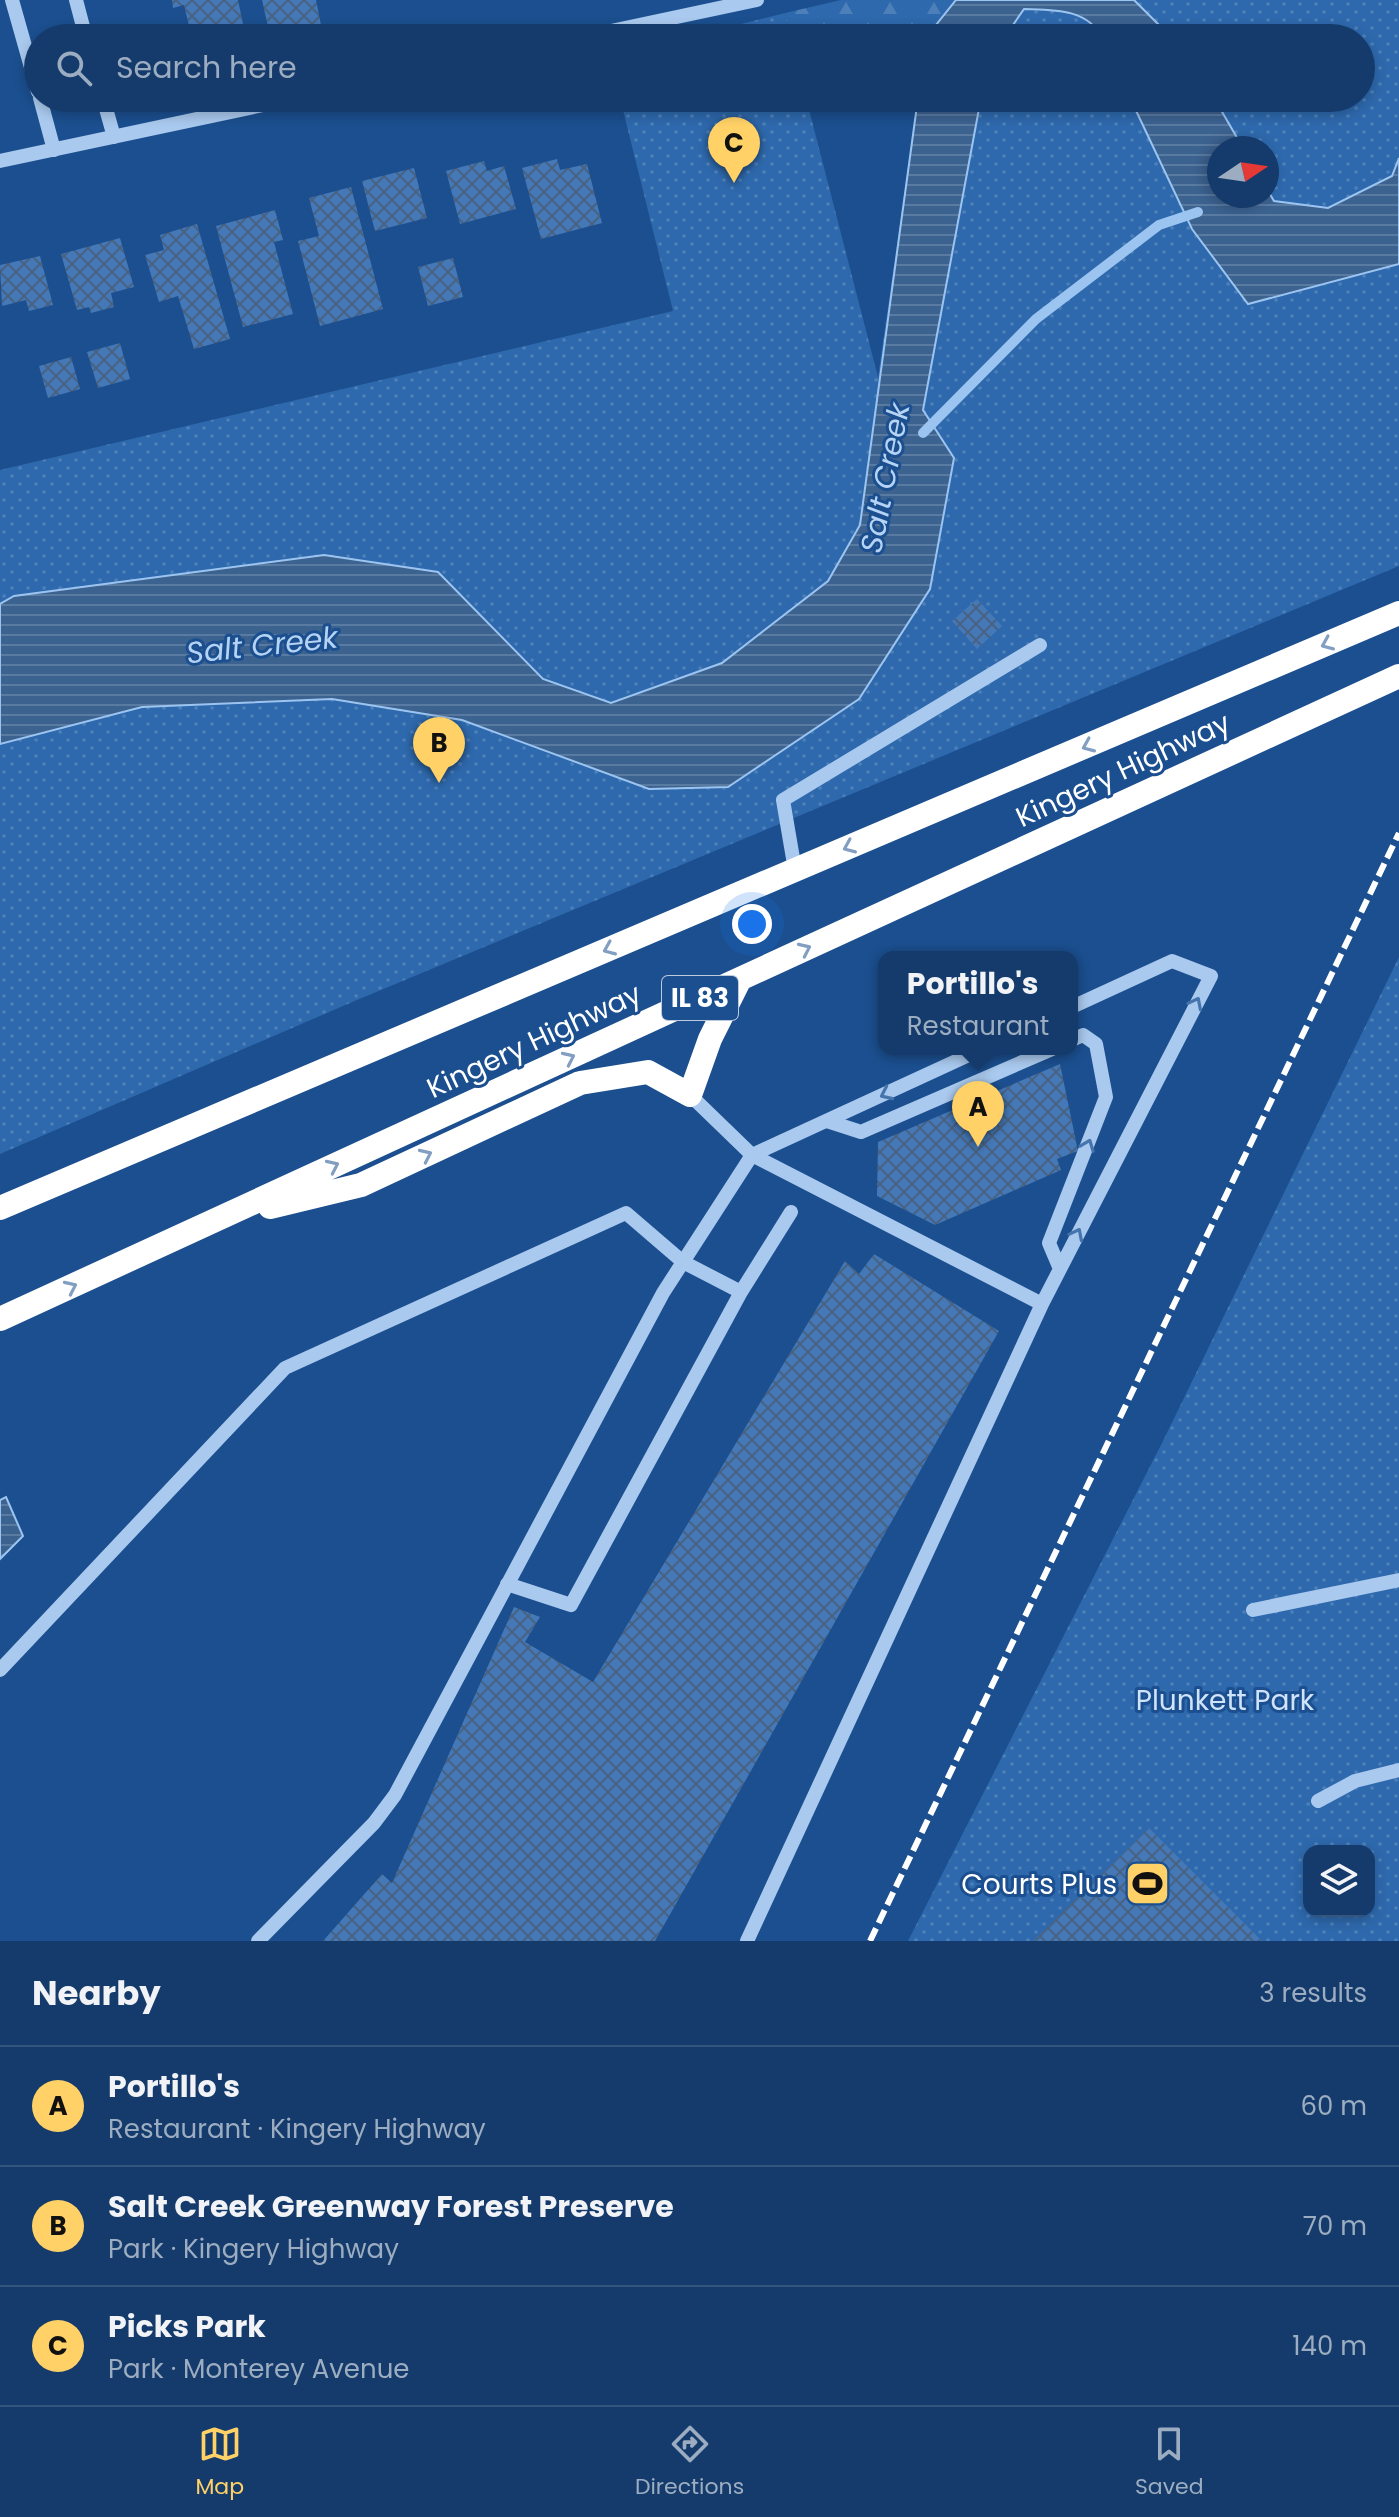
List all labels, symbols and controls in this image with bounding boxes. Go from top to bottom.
search box [24,24,1375,112]
icon: search [52,46,96,90]
text: Search here [116,46,297,89]
pin: C [708,117,760,183]
north arrow [1207,136,1279,208]
water label: Salt Creek [849,398,921,557]
water label: Salt Creek [184,616,341,674]
one-way arrow [1321,634,1335,650]
street label: Kingery Highway [1009,703,1237,837]
pin: B [413,717,465,783]
one-way arrow [1082,736,1096,752]
one-way arrow [843,838,857,854]
your location [732,904,772,944]
one-way arrow [603,940,618,956]
one-way arrow [797,943,811,959]
popup [878,951,1078,1055]
text: Portillo's [907,962,1039,1005]
street label: Kingery Highway [420,974,648,1108]
road number: IL 83 [662,976,738,1020]
one-way arrow [1187,997,1202,1012]
text: Restaurant [907,1008,1049,1044]
one-way arrow [561,1052,575,1068]
pin: A [952,1081,1004,1147]
one-way arrow [879,1084,894,1100]
one-way arrow [1078,1139,1094,1153]
one-way arrow [418,1149,433,1165]
one-way arrow [324,1160,339,1176]
one-way arrow [1068,1228,1083,1243]
one-way arrow [63,1281,77,1297]
park label: Plunkett Park [1136,1681,1315,1720]
map controls [1303,1845,1375,1917]
button: layers [1303,1845,1375,1917]
sports icon: Courts Plus [1124,1860,1172,1908]
place label: Courts Plus [961,1865,1117,1904]
text: Nearby [32,1969,161,2017]
text: 3 results [1259,1975,1367,2011]
text: Portillo's [108,2065,240,2108]
text: A [48,2088,68,2124]
text: 60 m [1300,2088,1367,2124]
text: Restaurant · Kingery Highway [108,2111,486,2147]
text: Salt Creek Greenway Forest Preserve [108,2185,674,2228]
text: B [49,2208,67,2244]
text: 70 m [1303,2208,1367,2244]
text: Park · Kingery Highway [108,2231,399,2267]
text: Picks Park [108,2305,266,2348]
text: C [48,2328,68,2364]
text: 140 m [1292,2328,1367,2364]
text: Park · Monterey Avenue [108,2351,409,2387]
tab: Map [195,2422,244,2503]
tab: Directions [635,2422,744,2503]
tab: Saved [1135,2422,1204,2503]

